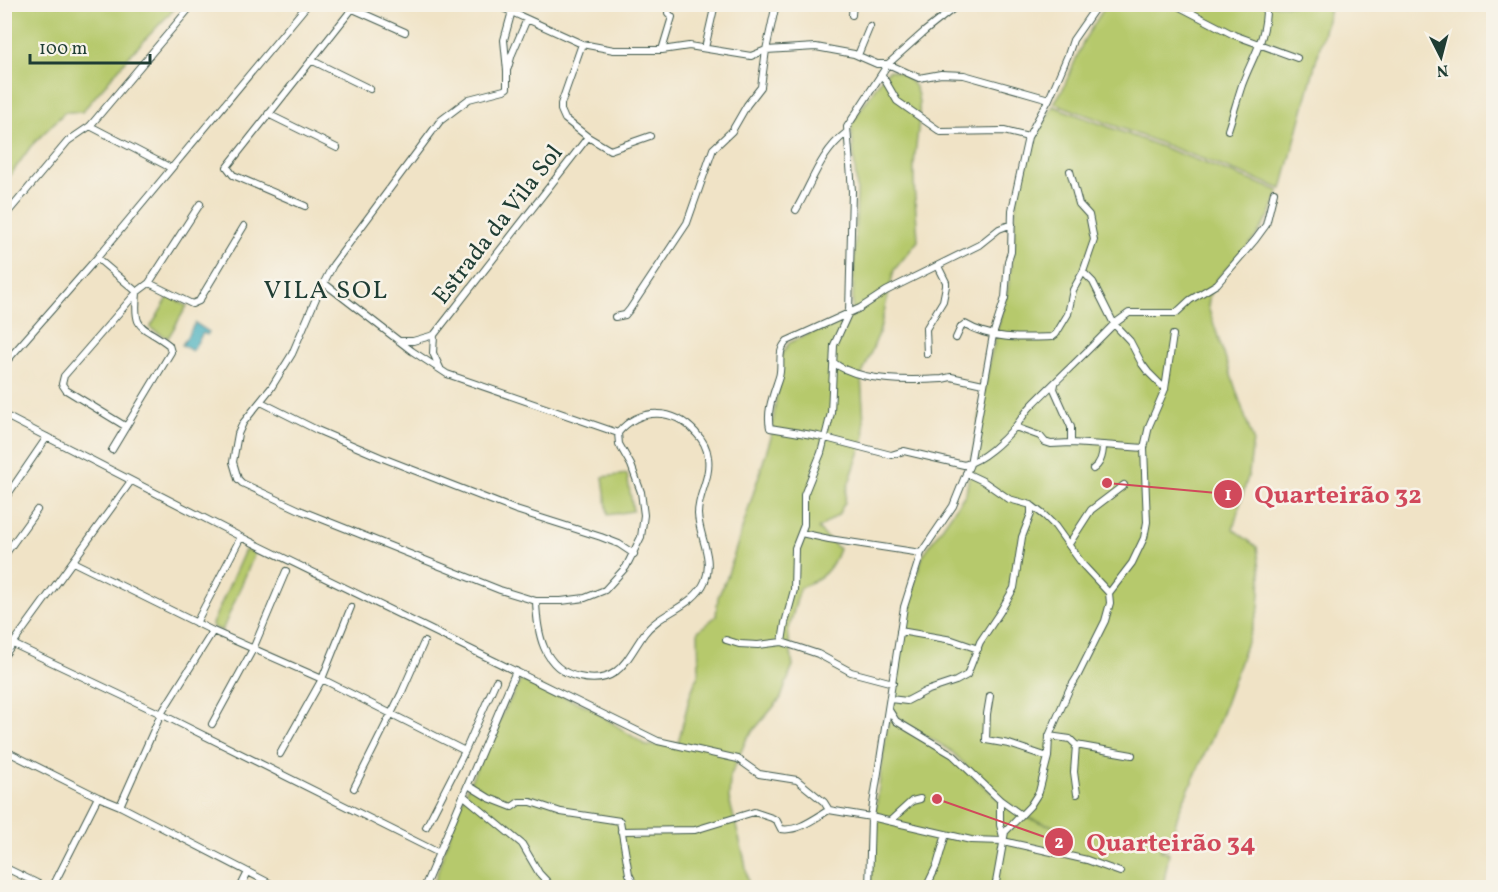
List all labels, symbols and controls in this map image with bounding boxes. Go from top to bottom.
scale bar [30,27,150,65]
north arrow [1411,27,1471,87]
text: 100 m [39,37,88,62]
text: N [1435,58,1449,82]
street label: Estrada da Vila Sol [425,138,572,312]
district label: VILA SOL [263,273,389,309]
callout: Quarteirão 32 [1213,472,1434,516]
text: Quarteirão 32 [1254,478,1422,514]
text: 1 [1224,483,1232,508]
callout: Quarteirão 34 [1044,820,1268,864]
text: Quarteirão 34 [1086,826,1256,862]
text: 2 [1054,831,1064,856]

